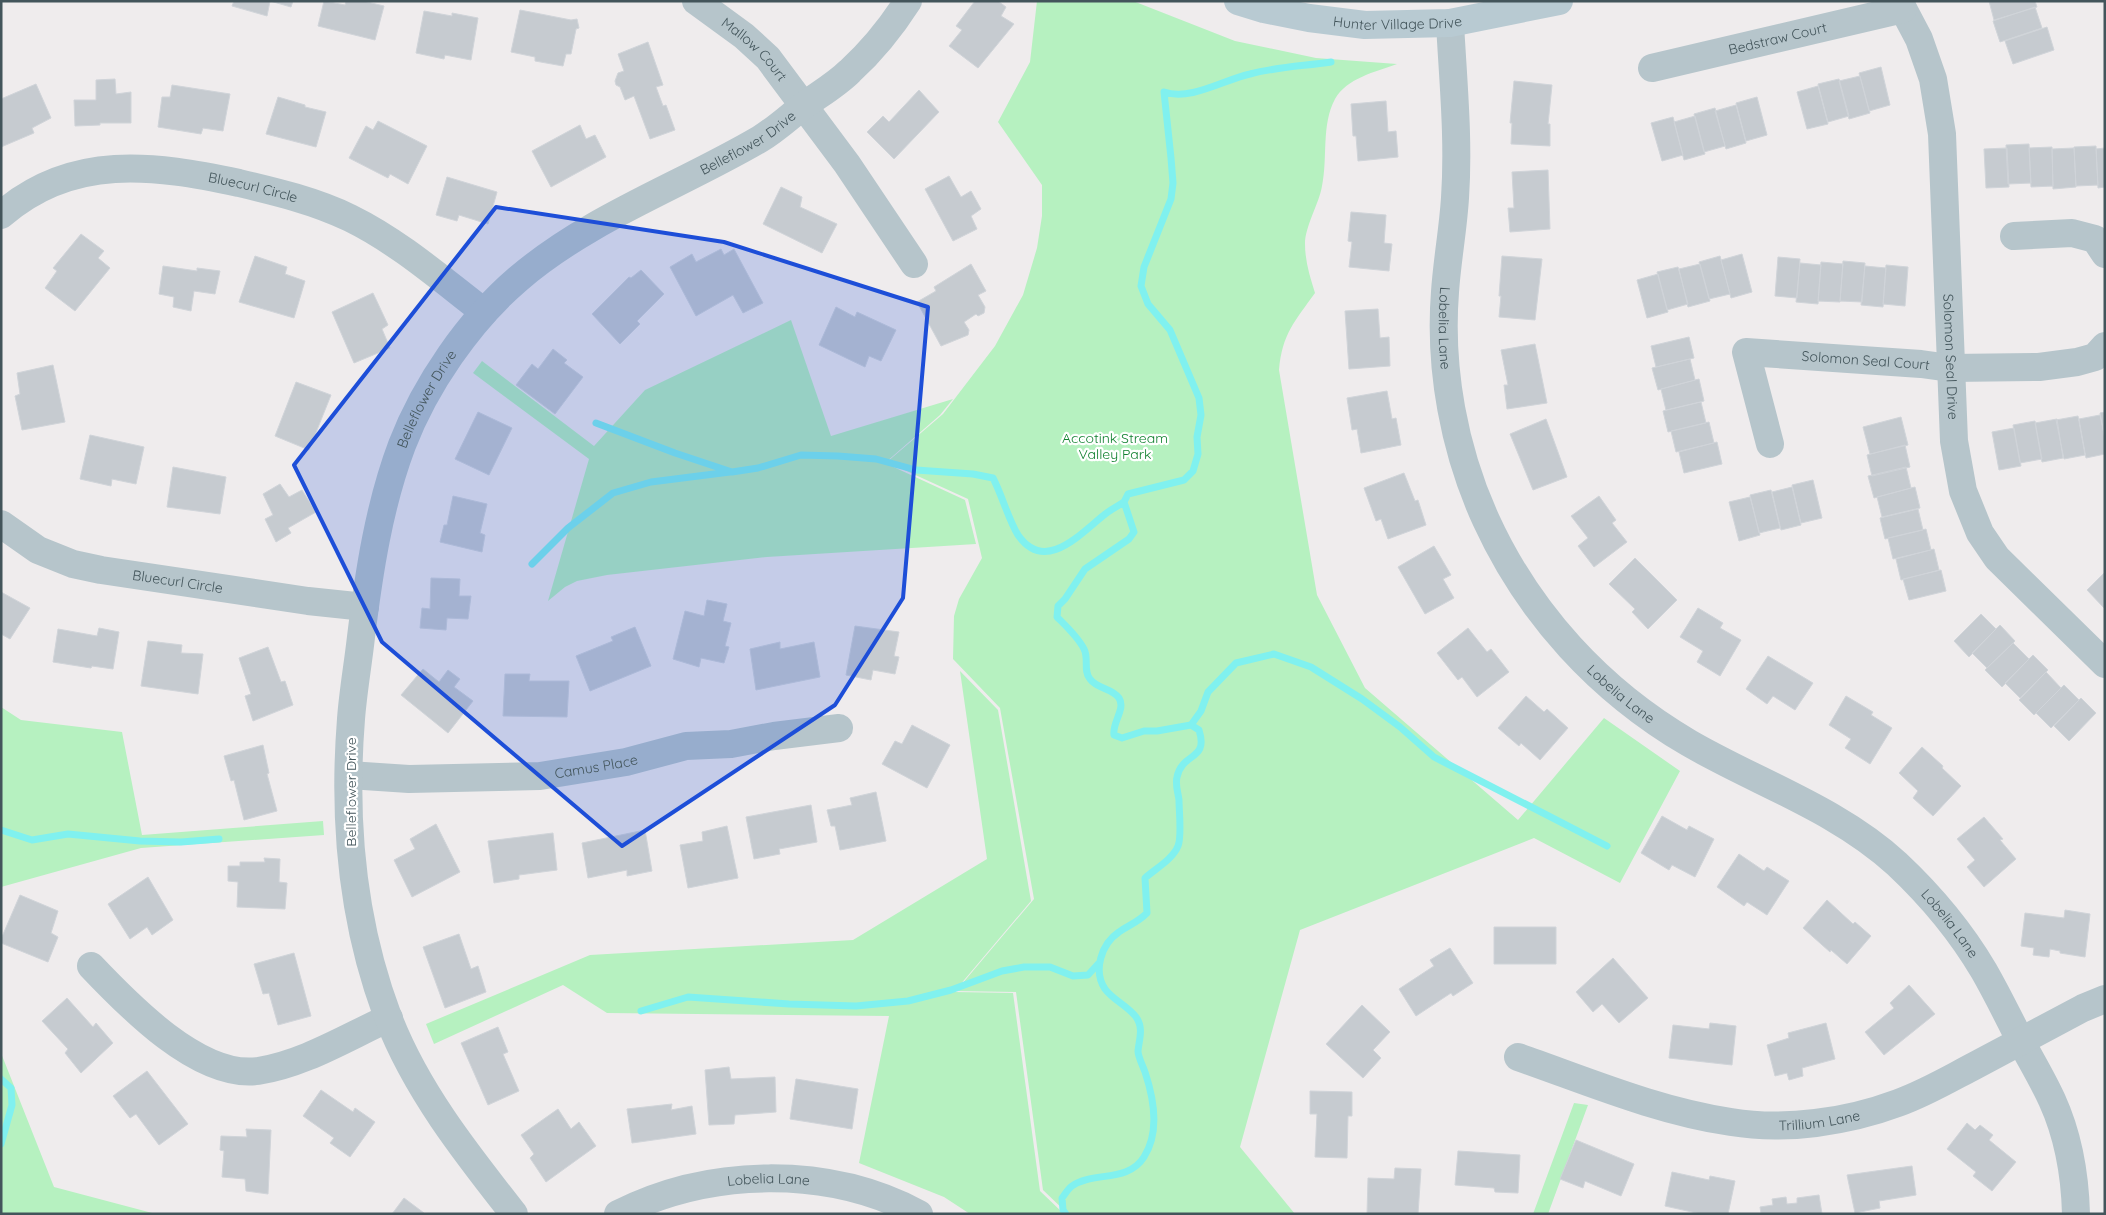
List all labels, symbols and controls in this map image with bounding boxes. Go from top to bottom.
street label: Hunter Village Drive [1332,12,1464,34]
street label: Mallow Court [718,13,791,85]
street label: Bedstraw Court [1727,18,1829,59]
street label: Belleflower Drive [697,107,800,179]
street label: Bluecurl Circle [207,168,300,207]
street label: Lobelia Lane [1435,286,1455,370]
street label: Solomon Seal Drive [1939,293,1962,420]
street label: Belleflower Drive [393,346,460,451]
street label: Solomon Seal Court [1801,347,1931,374]
park label: Accotink Stream Valley Park [1062,429,1168,463]
street label: Bluecurl Circle [131,566,224,597]
street label: Lobelia Lane [1583,661,1658,727]
street label: Belleflower Drive [342,737,360,847]
street label: Camus Place [553,750,640,783]
street label: Lobelia Lane [1917,885,1982,961]
street label: Trillium Lane [1779,1106,1862,1135]
street label: Lobelia Lane [726,1169,811,1190]

